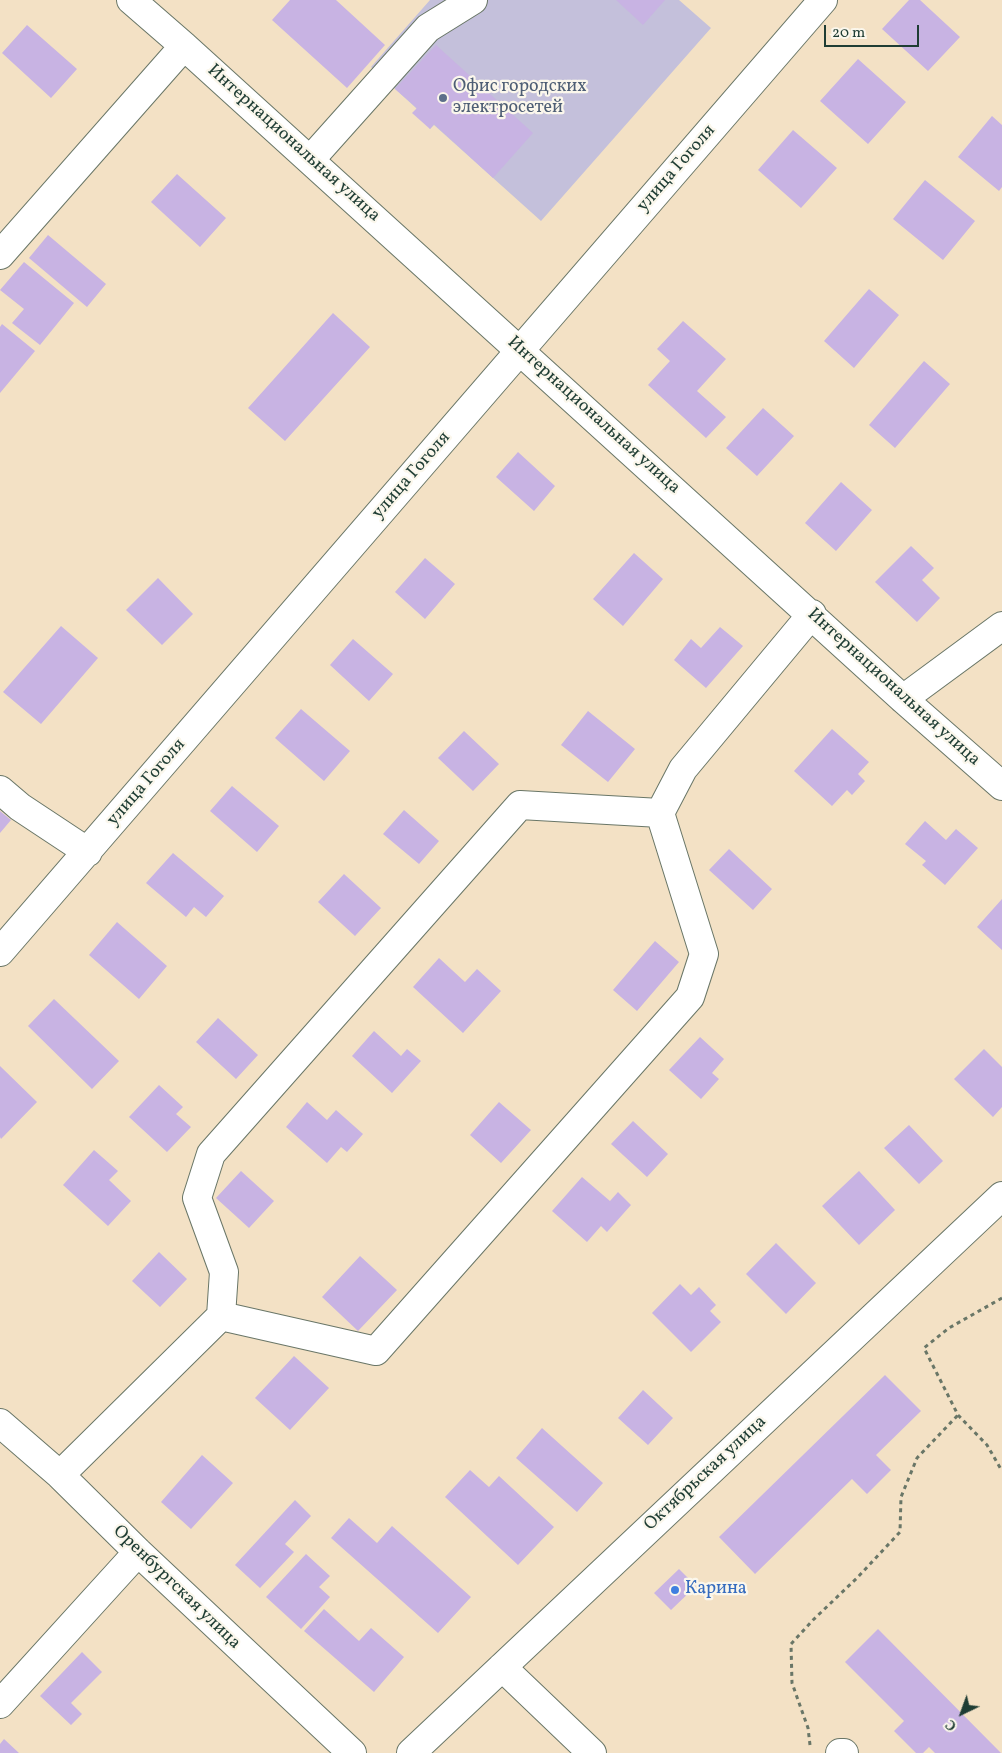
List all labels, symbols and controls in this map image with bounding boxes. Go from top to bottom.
scale bar [827,15,922,47]
text: 20 m [832,23,865,44]
street label: Интернациональная улица [202,61,384,227]
place label: Офис городских электросетей [453,77,587,120]
marker: Офис городских электросетей [437,92,449,104]
street label: улица Гоголя [633,121,721,217]
street label: Интернациональная улица [502,333,684,499]
street label: улица Гоголя [368,428,456,524]
street label: Интернациональная улица [802,605,984,771]
street label: улица Гоголя [103,735,191,831]
street label: Октябрьская улица [640,1412,772,1536]
street label: Оренбургская улица [107,1521,245,1655]
place label: Карина [685,1579,747,1601]
marker: Карина [669,1584,681,1596]
north arrow [937,1688,987,1738]
text: С [942,1714,961,1735]

